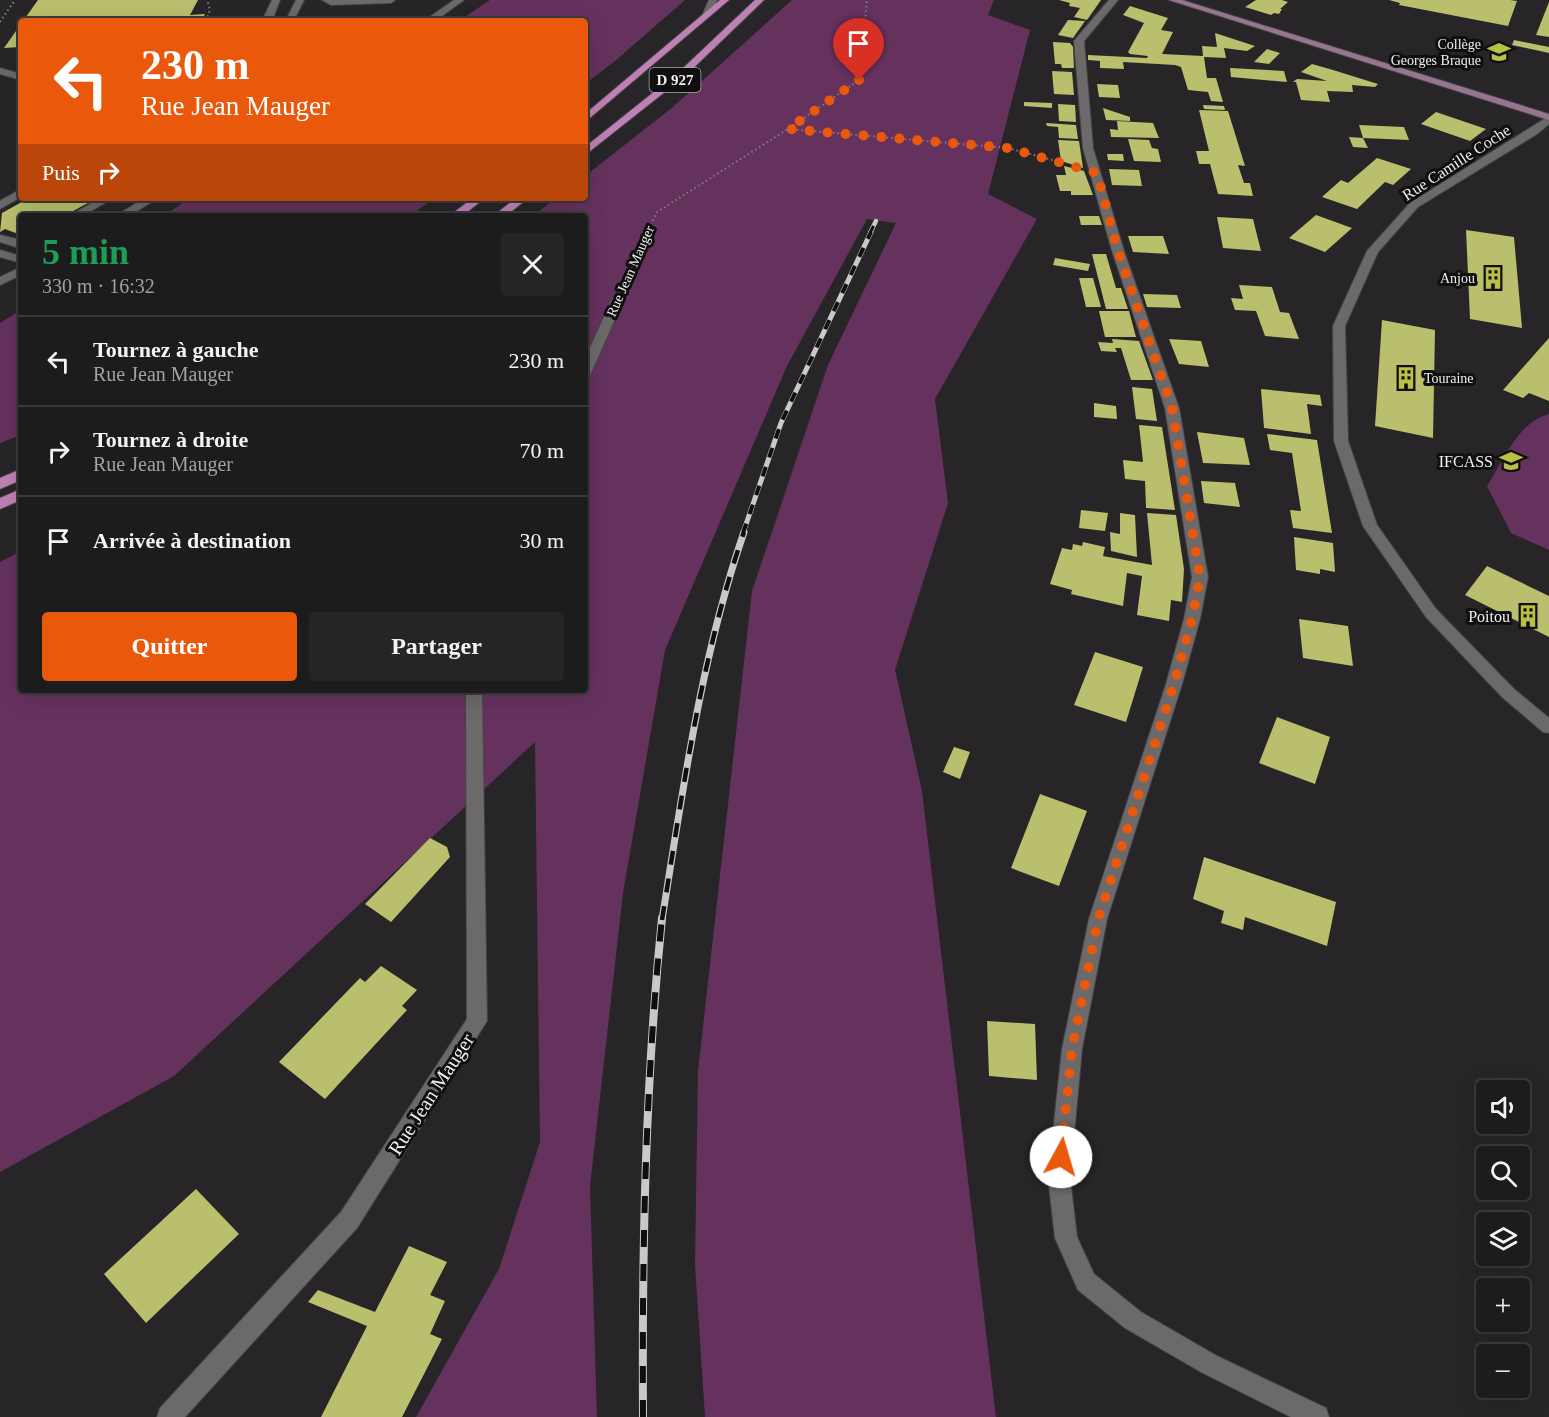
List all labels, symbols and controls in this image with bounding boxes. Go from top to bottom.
pin [833,18,884,80]
icon: arrive [842,27,875,60]
place label: Collège Georges Braque [1391,37,1481,68]
school or university icon: Collège Georges Braque [1486,39,1512,65]
icon: left [42,42,120,120]
text: 230 m [141,42,250,88]
road number: D 927 [650,68,700,92]
text: Rue Jean Mauger [141,91,330,121]
street label: Rue Camille Coche [1399,121,1513,204]
icon: right [92,156,125,189]
text: Puis [42,160,80,185]
street label: Rue Jean Mauger [604,223,657,319]
text: 5 min [42,232,129,272]
button: close [501,233,564,296]
building icon: Anjou [1480,265,1506,291]
place label: Anjou [1440,271,1475,286]
text: 330 m · 16:32 [42,275,155,297]
text: Tournez à gauche [93,337,258,362]
icon: left [42,345,75,378]
text: 230 m [508,348,564,373]
text: Rue Jean Mauger [93,363,233,385]
building icon: Touraine [1393,365,1419,391]
place label: Touraine [1424,371,1474,386]
text: Tournez à droite [93,427,248,452]
icon: right [42,435,75,468]
text: 70 m [519,438,564,463]
school or university icon: IFCASS [1498,448,1524,474]
text: Rue Jean Mauger [93,453,233,475]
place label: IFCASS [1439,453,1493,470]
icon: arrive [42,525,75,558]
text: Arrivée à destination [93,528,291,553]
text: 30 m [519,528,564,553]
building icon: Poitou [1515,603,1541,629]
place label: Poitou [1468,608,1510,625]
button: Quitter [42,612,297,681]
button: Partager [309,612,564,681]
street label: Rue Jean Mauger [384,1029,479,1159]
map controls [1476,1080,1530,1398]
button: sound [1476,1080,1530,1134]
position arrow [1029,1125,1093,1189]
button: search [1476,1146,1530,1200]
button: layers [1476,1212,1530,1266]
button: + [1476,1278,1530,1332]
button: − [1476,1344,1530,1398]

